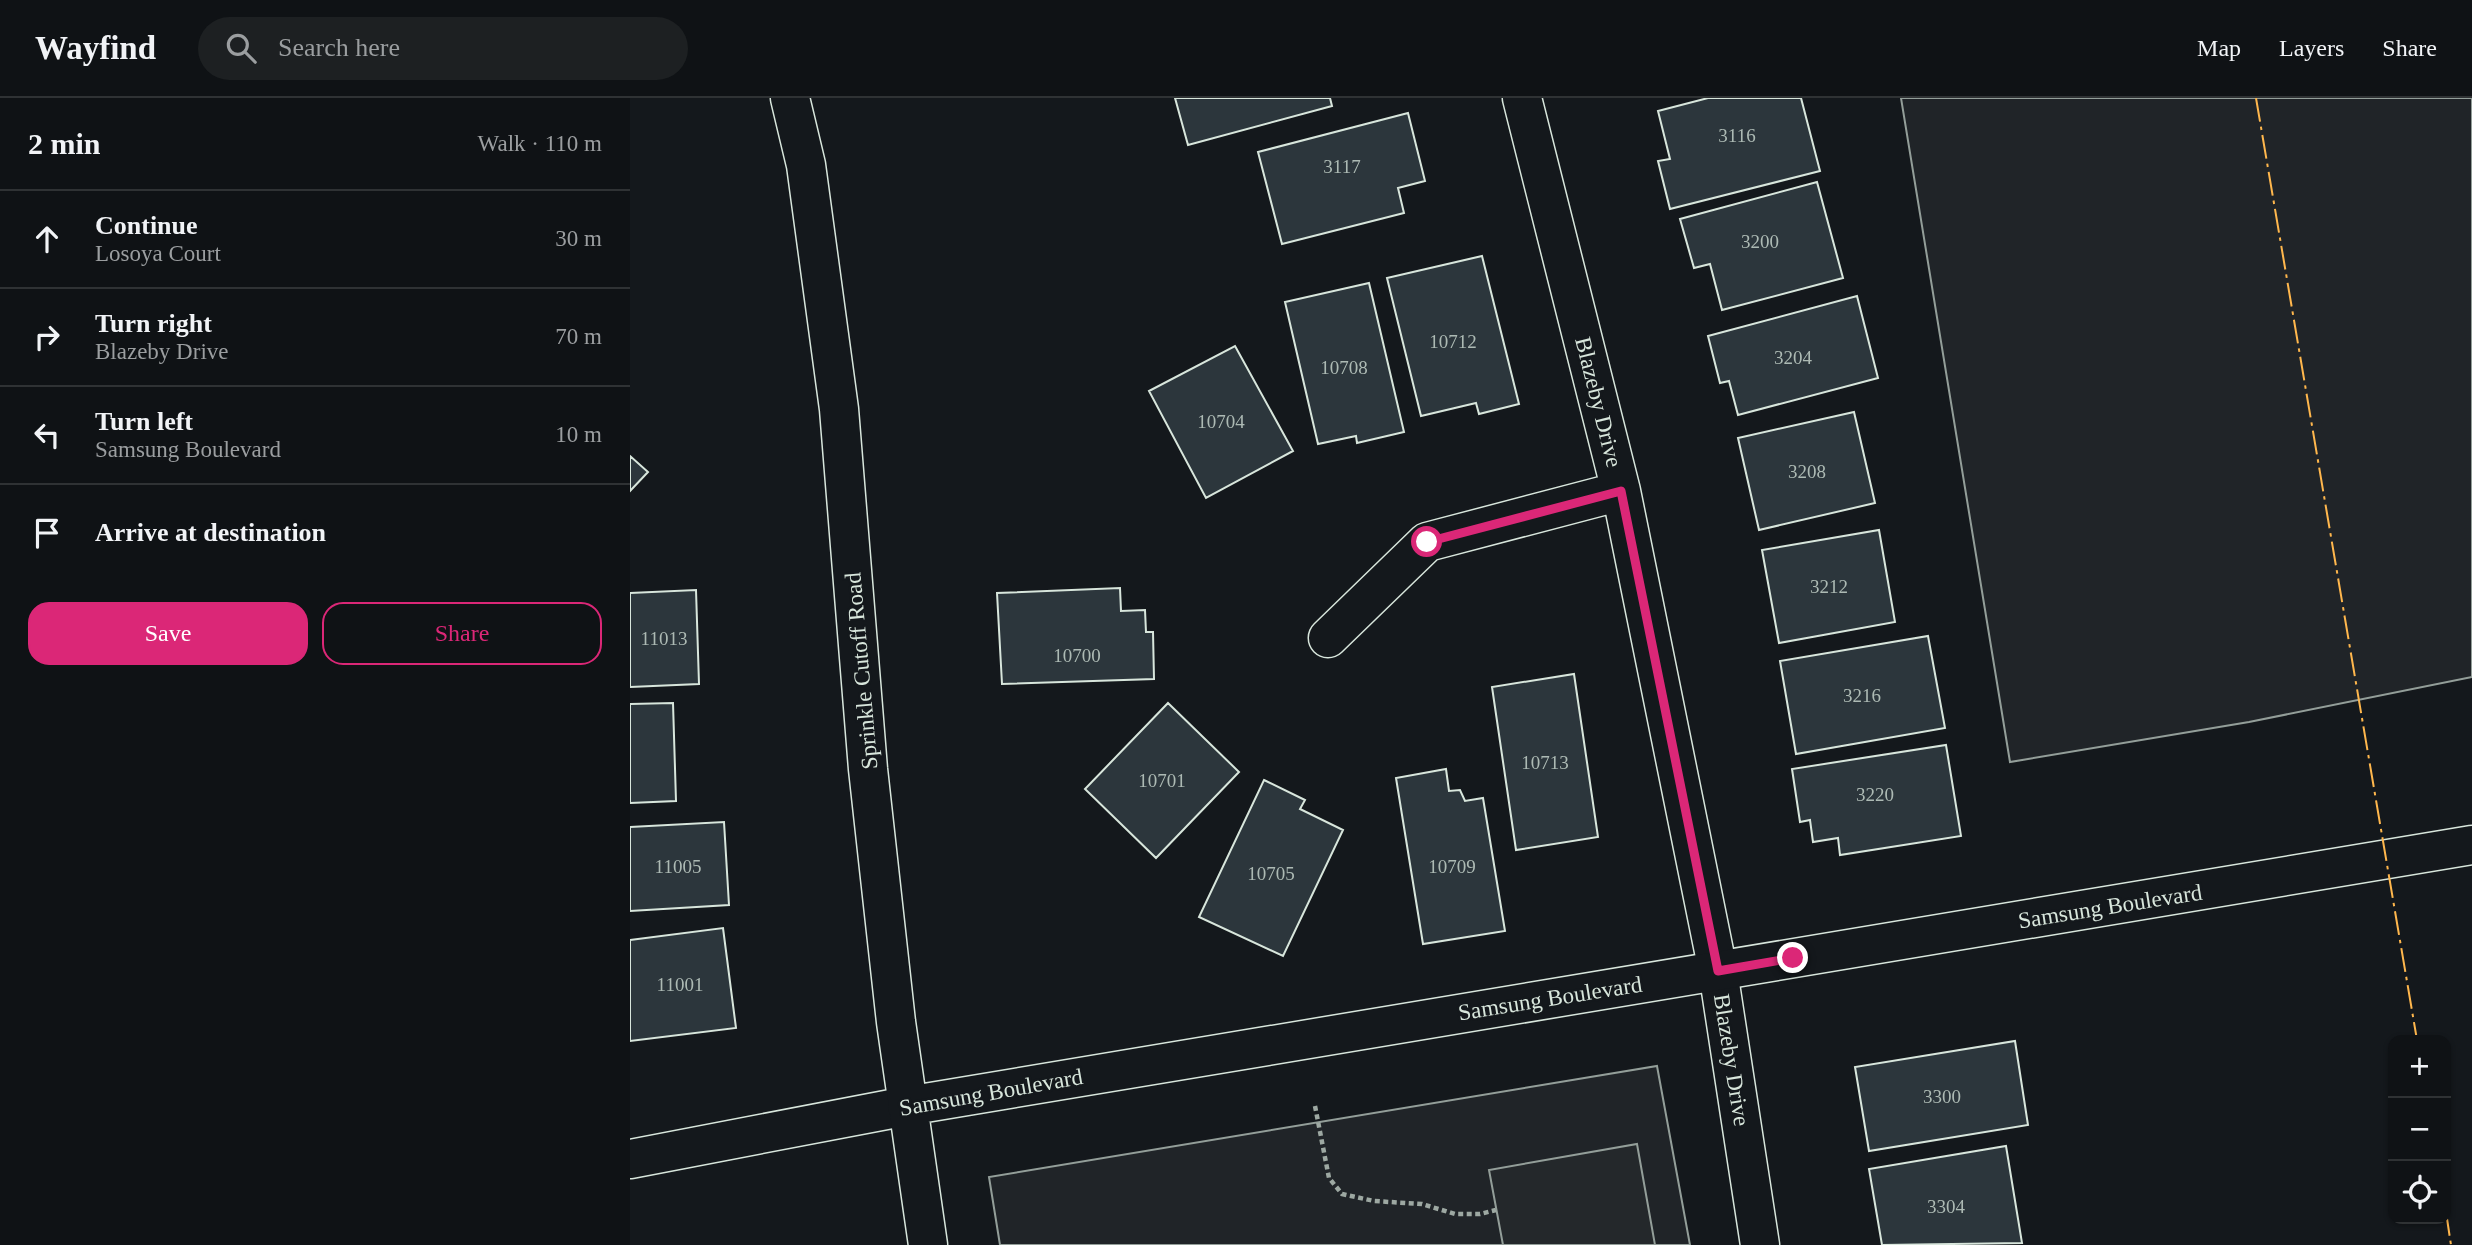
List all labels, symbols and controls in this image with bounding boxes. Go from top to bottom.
search box [198,17,688,80]
icon: search [222,29,260,67]
text: Wayfind [35,30,156,66]
text: Search here [278,33,400,62]
text: Map [2197,35,2241,61]
text: Layers [2279,35,2344,61]
text: Share [2382,35,2437,61]
house number: 3116 [1718,125,1756,146]
text: 2 min [28,127,101,160]
text: Walk · 110 m [478,131,602,156]
house number: 3117 [1323,156,1361,177]
text: Continue [95,211,198,240]
icon: ahead [28,220,66,258]
text: 30 m [555,226,602,251]
house number: 3200 [1741,231,1779,252]
text: Losoya Court [95,241,221,266]
text: Turn right [95,309,212,338]
icon: right [28,318,66,356]
text: 70 m [555,324,602,349]
house number: 10712 [1429,331,1477,352]
street label: Blazeby Drive [1570,334,1627,470]
text: Blazeby Drive [95,339,228,364]
house number: 3204 [1774,347,1813,368]
house number: 10708 [1320,357,1368,378]
text: Turn left [95,407,193,436]
house number: 10704 [1197,411,1245,432]
icon: left [28,416,66,454]
text: 10 m [555,422,602,447]
text: Samsung Boulevard [95,437,281,462]
house number: 3208 [1788,461,1826,482]
icon: arrive [28,514,66,552]
text: Arrive at destination [95,518,326,547]
route start [1411,526,1442,557]
street label: Sprinkle Cutoff Road [840,571,883,770]
house number: 3212 [1810,576,1848,597]
button: Save [28,602,308,665]
button: Share [322,602,602,665]
house number: 11013 [641,628,687,649]
house number: 10700 [1053,645,1101,666]
house number: 3216 [1843,685,1881,706]
house number: 10713 [1521,752,1569,773]
house number: 10701 [1138,770,1186,791]
house number: 3220 [1856,784,1894,805]
house number: 11005 [655,856,701,877]
house number: 10709 [1428,856,1476,877]
house number: 10705 [1247,863,1295,884]
street label: Samsung Boulevard [2016,880,2204,933]
route end [1777,942,1808,973]
street label: Samsung Boulevard [1456,972,1644,1025]
house number: 11001 [657,974,703,995]
street label: Blazeby Drive [1709,992,1754,1128]
map controls [2388,1035,2451,1224]
button: + [2388,1035,2451,1098]
street label: Samsung Boulevard [897,1064,1085,1121]
house number: 3300 [1923,1086,1961,1107]
button: − [2388,1098,2451,1161]
button: locate [2388,1161,2451,1224]
house number: 3304 [1927,1196,1966,1217]

